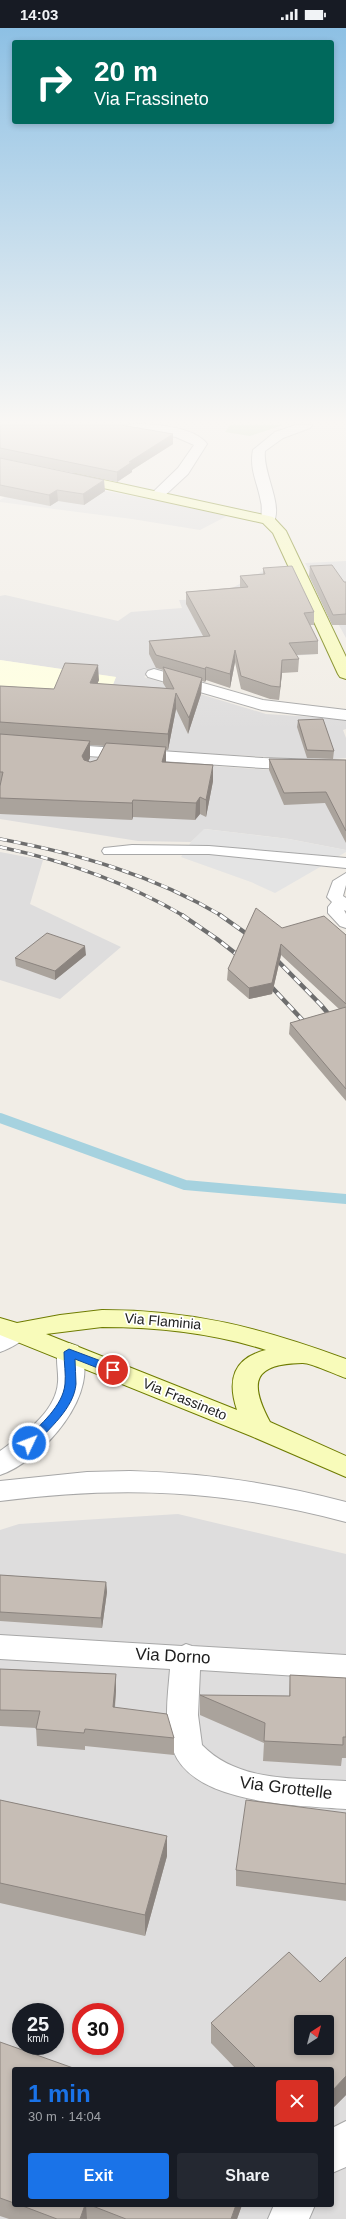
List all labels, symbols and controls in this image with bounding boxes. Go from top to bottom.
text: 14:03 [20,6,58,23]
icon: right [28,56,80,108]
text: 20 m [94,56,158,87]
text: Via Frassineto [94,89,209,109]
street label: Via Flaminia [124,1310,202,1332]
pin [96,1353,130,1387]
icon: arrive [102,1359,124,1381]
street label: Via Frassineto [141,1375,230,1423]
position arrow [8,1422,50,1464]
street label: Via Dorno [135,1645,211,1667]
street label: Via Grottelle [239,1773,333,1803]
speed limit sign: 30 [72,2003,124,2055]
text: 25 [27,2013,49,2035]
north arrow [294,2015,334,2055]
map controls [294,2015,334,2055]
text: km/h [27,2033,49,2044]
text: 1 min [28,2080,91,2107]
button: close [276,2080,318,2122]
text: 30 m · 14:04 [28,2109,101,2124]
button: Exit [28,2153,169,2199]
button: Share [177,2153,318,2199]

